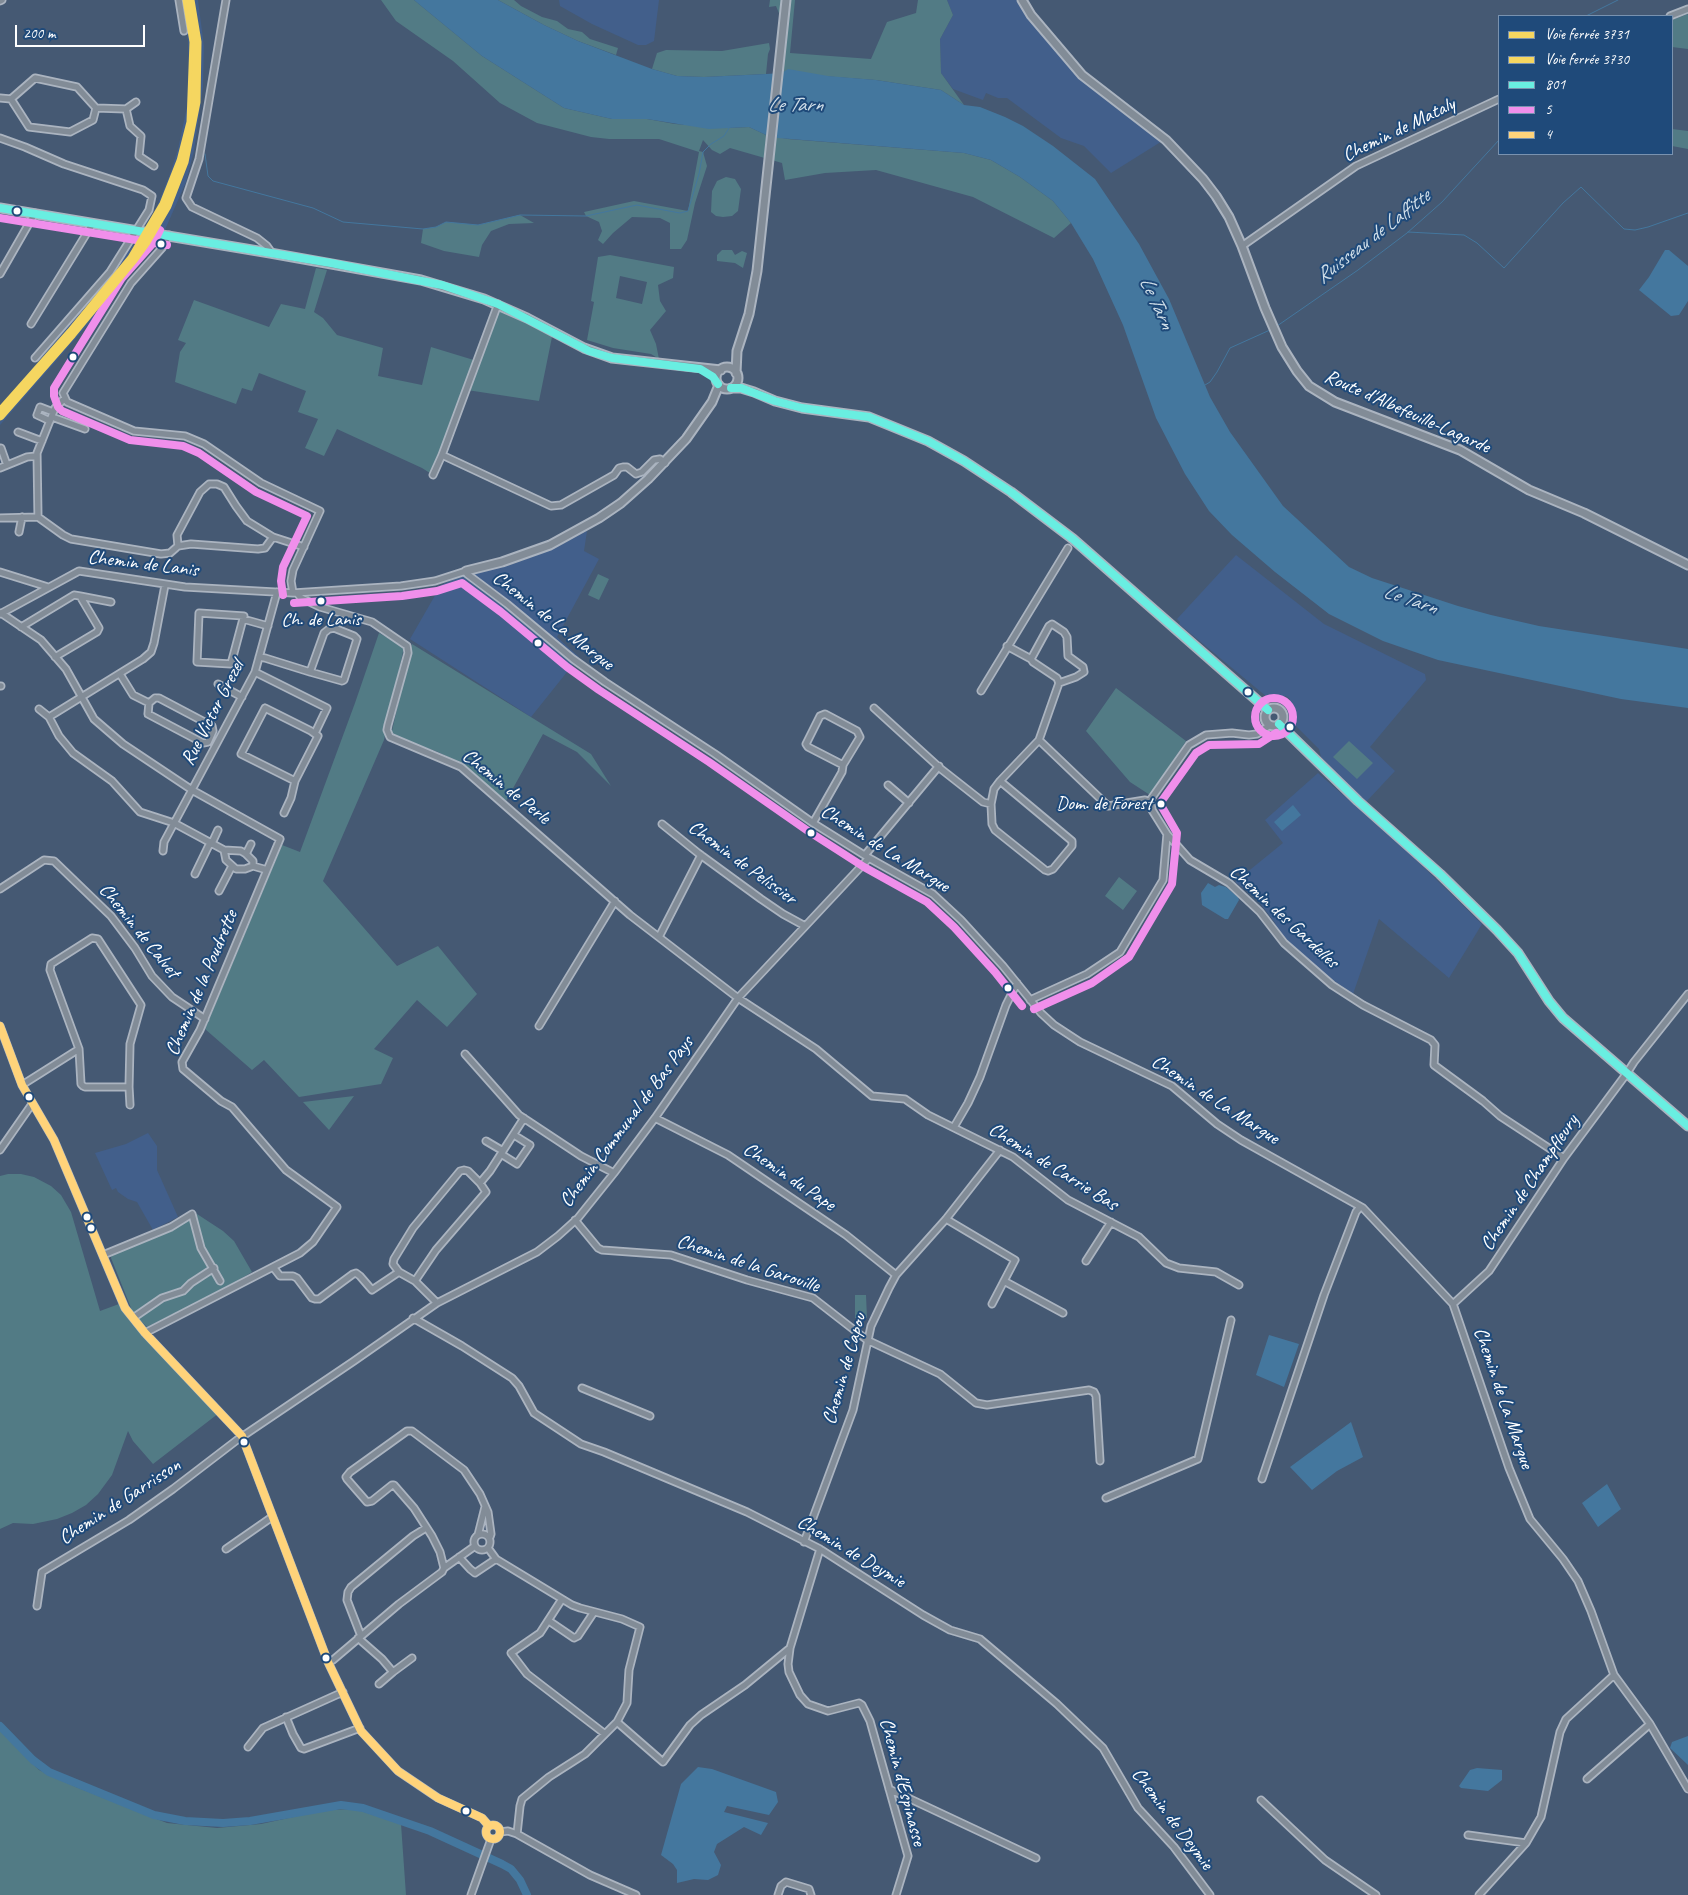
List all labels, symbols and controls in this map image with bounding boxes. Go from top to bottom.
scale bar [18,15,148,47]
legend [1498,15,1673,155]
text: 200 m [23,24,55,43]
text: Voie ferrée 3731 [1545,25,1629,44]
text: Voie ferrée 3730 [1545,50,1629,69]
text: 801 [1545,75,1565,94]
water label: Le Tarn [768,92,822,118]
street label: Chemin de Mataly [1339,92,1459,168]
text: 5 [1545,100,1552,119]
text: 4 [1545,125,1552,144]
water label: Ruisseau de Laffitte [1311,185,1435,289]
unlabelled marker [12,206,22,216]
unlabelled marker [156,239,166,249]
water label: Le Tarn [1133,273,1179,333]
unlabelled marker [68,352,78,362]
street label: Route d'Albefeuille-Lagarde [1320,365,1494,459]
street label: Chemin de Lanis [86,545,200,583]
street label: Chemin de La Margue [487,566,619,676]
water label: Le Tarn [1380,579,1440,621]
marker: Ch. de Lanis [316,596,326,606]
place label: Ch. de Lanis [281,609,361,631]
unlabelled marker [533,638,543,648]
street label: Rue Victor Grezel [176,656,250,770]
unlabelled marker [1243,687,1253,697]
unlabelled marker [1285,722,1295,732]
street label: Chemin de Perle [457,744,555,830]
place label: Dom. de Forest [1056,793,1152,815]
marker: Dom. de Forest [1156,799,1166,809]
street label: Chemin de La Margue [816,800,954,898]
street label: Chemin de Pelissier [683,816,801,910]
unlabelled marker [806,828,816,838]
street label: Chemin des Gardelles [1224,860,1344,974]
street label: Chemin de Calvet [93,879,185,983]
street label: Chemin de la Poudrette [161,907,243,1059]
unlabelled marker [1003,983,1013,993]
street label: Chemin Communal de Bas Pays [555,1032,699,1212]
street label: Chemin de La Margue [1147,1050,1283,1150]
unlabelled marker [24,1092,34,1102]
street label: Chemin de Champfleury [1476,1111,1584,1255]
street label: Chemin de Carrie Bas [984,1118,1122,1216]
street label: Chemin du Pape [738,1137,840,1217]
unlabelled marker [82,1212,92,1222]
unlabelled marker [86,1223,96,1233]
street label: Chemin de la Garouille [674,1230,822,1298]
street label: Chemin de Capou [818,1311,872,1427]
street label: Chemin de La Margue [1468,1324,1538,1472]
unlabelled marker [239,1437,249,1447]
street label: Chemin de Garrisson [55,1454,185,1550]
street label: Chemin de Deymie [793,1510,909,1594]
unlabelled marker [321,1653,331,1663]
street label: Chemin d'Espinasse [873,1716,931,1848]
street label: Chemin de Deymie [1126,1763,1218,1875]
unlabelled marker [461,1806,471,1816]

